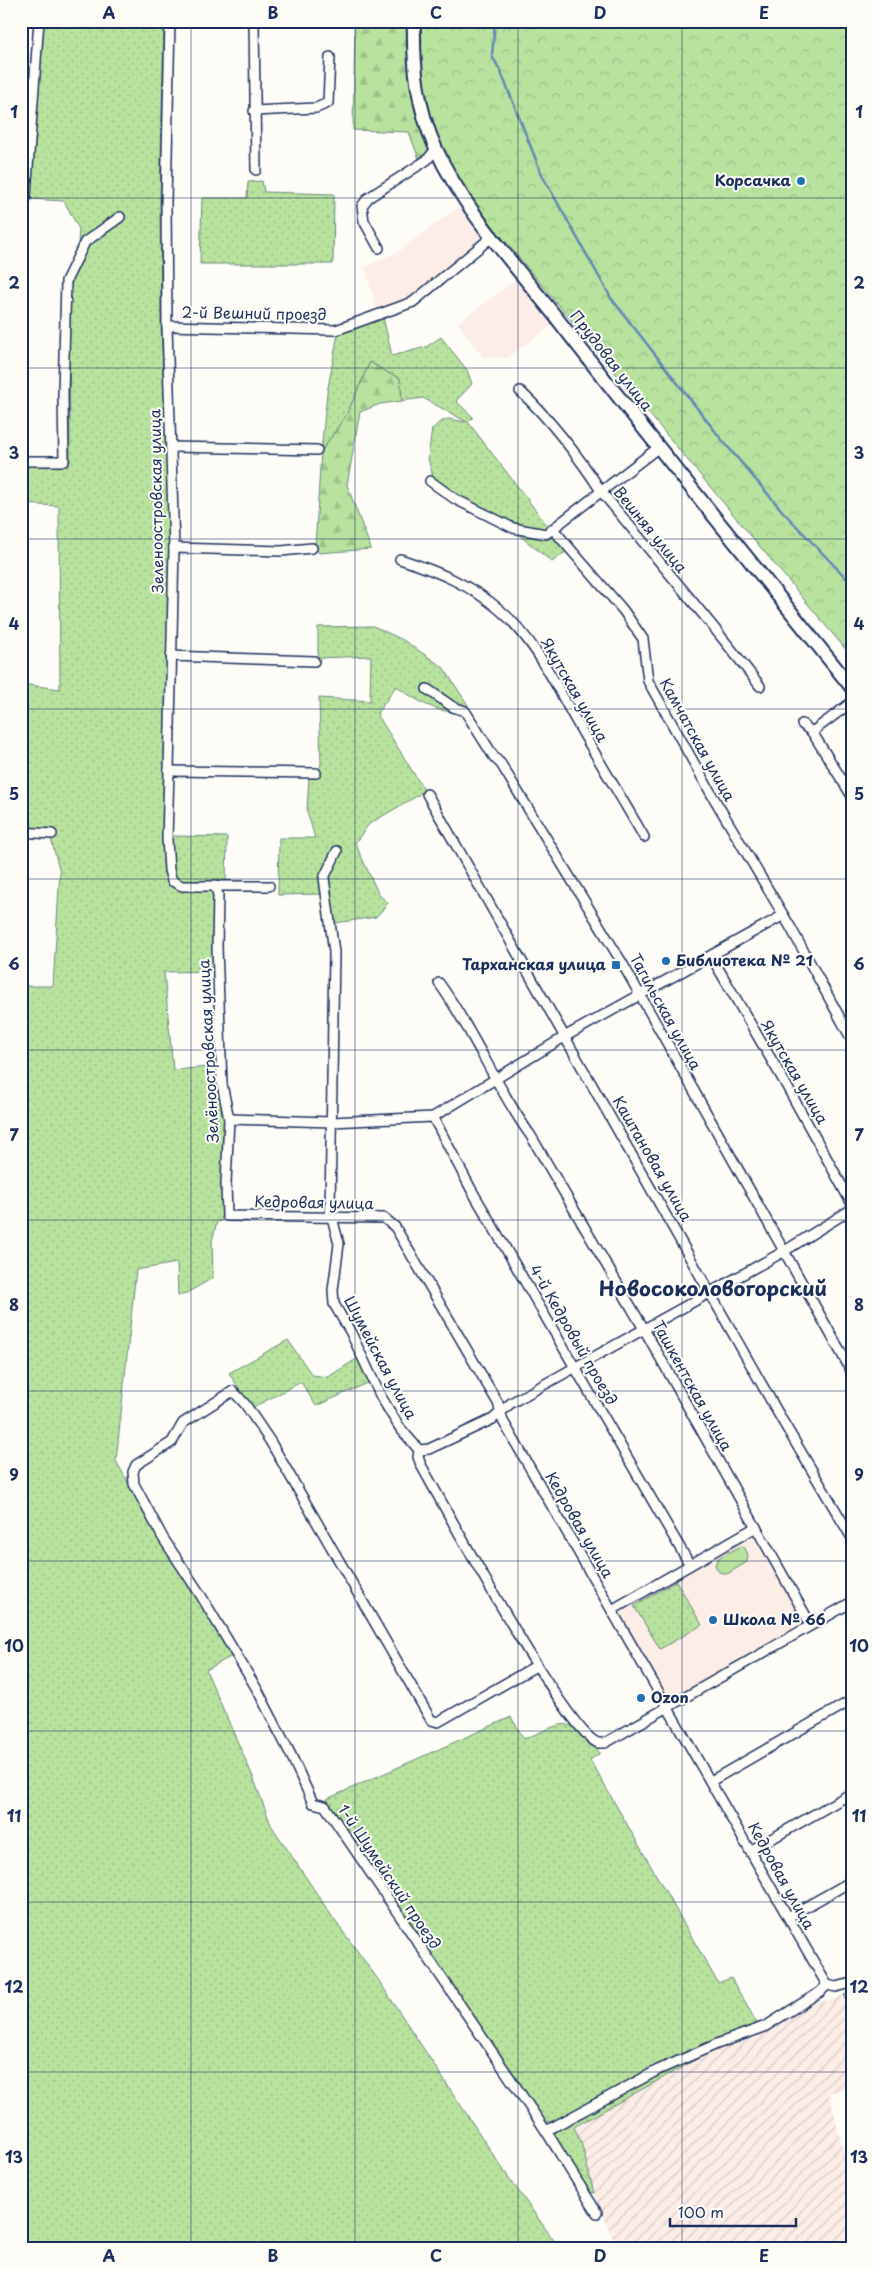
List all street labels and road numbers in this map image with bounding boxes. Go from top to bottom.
street label: 2-й Вешний проезд [181,300,327,325]
street label: Прудовая улица [565,305,659,416]
street label: Зеленоостровская улица [142,408,169,593]
street label: Вешняя улица [609,481,694,578]
street label: Якутская улица [536,633,615,746]
street label: Камчатская улица [655,674,742,805]
street label: Тагильская улица [625,949,708,1074]
street label: Зелёноостровская улица [191,958,224,1143]
street label: Якутская улица [756,1015,835,1128]
street label: Каштановая улица [608,1091,699,1226]
street label: Кедровая улица [254,1189,375,1214]
street label: 4-й Кедровый проезд [525,1260,624,1409]
street label: Шумейская улица [339,1292,424,1424]
street label: Ташкентская улица [648,1316,739,1455]
street label: Кедровая улица [540,1467,620,1582]
street label: 1-й Шумейский проезд [333,1799,447,1953]
street label: Кедровая улица [743,1817,822,1934]

